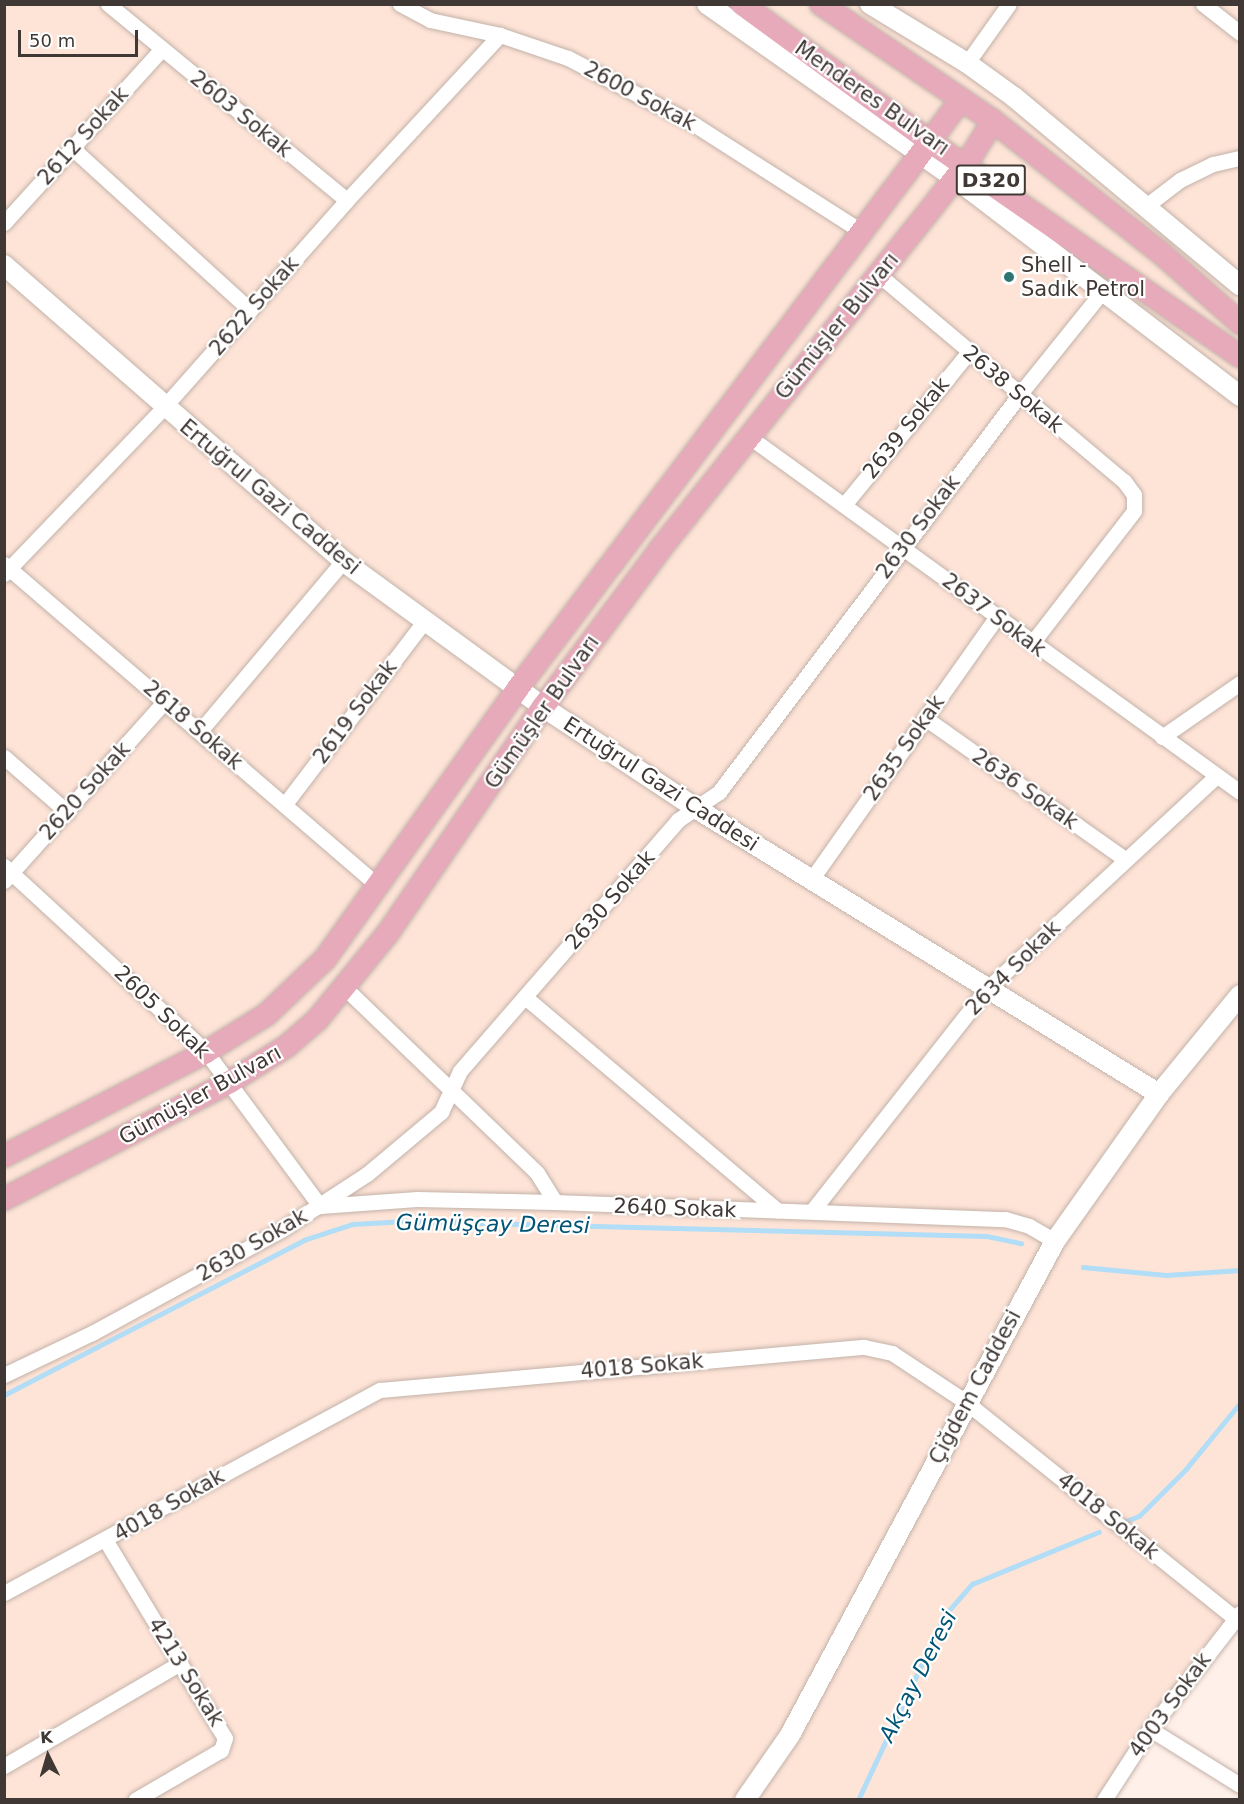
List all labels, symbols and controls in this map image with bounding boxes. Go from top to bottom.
scale bar [21,18,141,56]
text: 50 m [29,30,75,51]
street label: Menderes Bulvarı [790,35,954,161]
street label: 2600 Sokak [580,56,700,136]
street label: 2603 Sokak [185,65,297,163]
street label: 2612 Sokak [32,82,134,190]
road number: D320 [955,163,1027,197]
street label: Gümüşler Bulvarı [770,247,904,405]
street label: 2622 Sokak [204,251,304,361]
place label: Shell - Sadık Petrol [1021,252,1145,302]
marker: Shell - Sadık Petrol [1002,270,1016,284]
street label: 2638 Sokak [958,340,1068,438]
street label: 2639 Sokak [857,372,955,484]
street label: Ertuğrul Gazi Caddesi [175,414,365,580]
street label: 2630 Sokak [871,470,965,584]
street label: 2637 Sokak [937,568,1051,662]
street label: Gümüşler Bulvarı [480,630,604,794]
street label: 2619 Sokak [308,655,402,769]
street label: 2618 Sokak [138,675,248,775]
street label: 2635 Sokak [858,690,950,806]
street label: Ertuğrul Gazi Caddesi [559,711,763,857]
street label: 2620 Sokak [34,737,136,845]
street label: 2636 Sokak [967,743,1083,835]
street label: 2630 Sokak [560,845,660,955]
street label: 2634 Sokak [961,916,1065,1020]
street label: 2605 Sokak [109,960,215,1064]
street label: Gümüşler Bulvarı [114,1040,286,1150]
street label: 2640 Sokak [613,1193,737,1223]
street label: 2630 Sokak [192,1203,312,1287]
water label: Gümüşçay Deresi [396,1209,590,1239]
street label: Çiğdem Caddesi [924,1306,1026,1468]
street label: 4018 Sokak [580,1348,704,1384]
street label: 4018 Sokak [109,1463,229,1547]
street label: 4018 Sokak [1052,1467,1164,1565]
water label: Akçay Deresi [874,1606,962,1746]
street label: 4213 Sokak [143,1613,229,1731]
street label: 4003 Sokak [1124,1648,1216,1762]
north arrow [18,1726,78,1786]
text: K [39,1728,53,1748]

